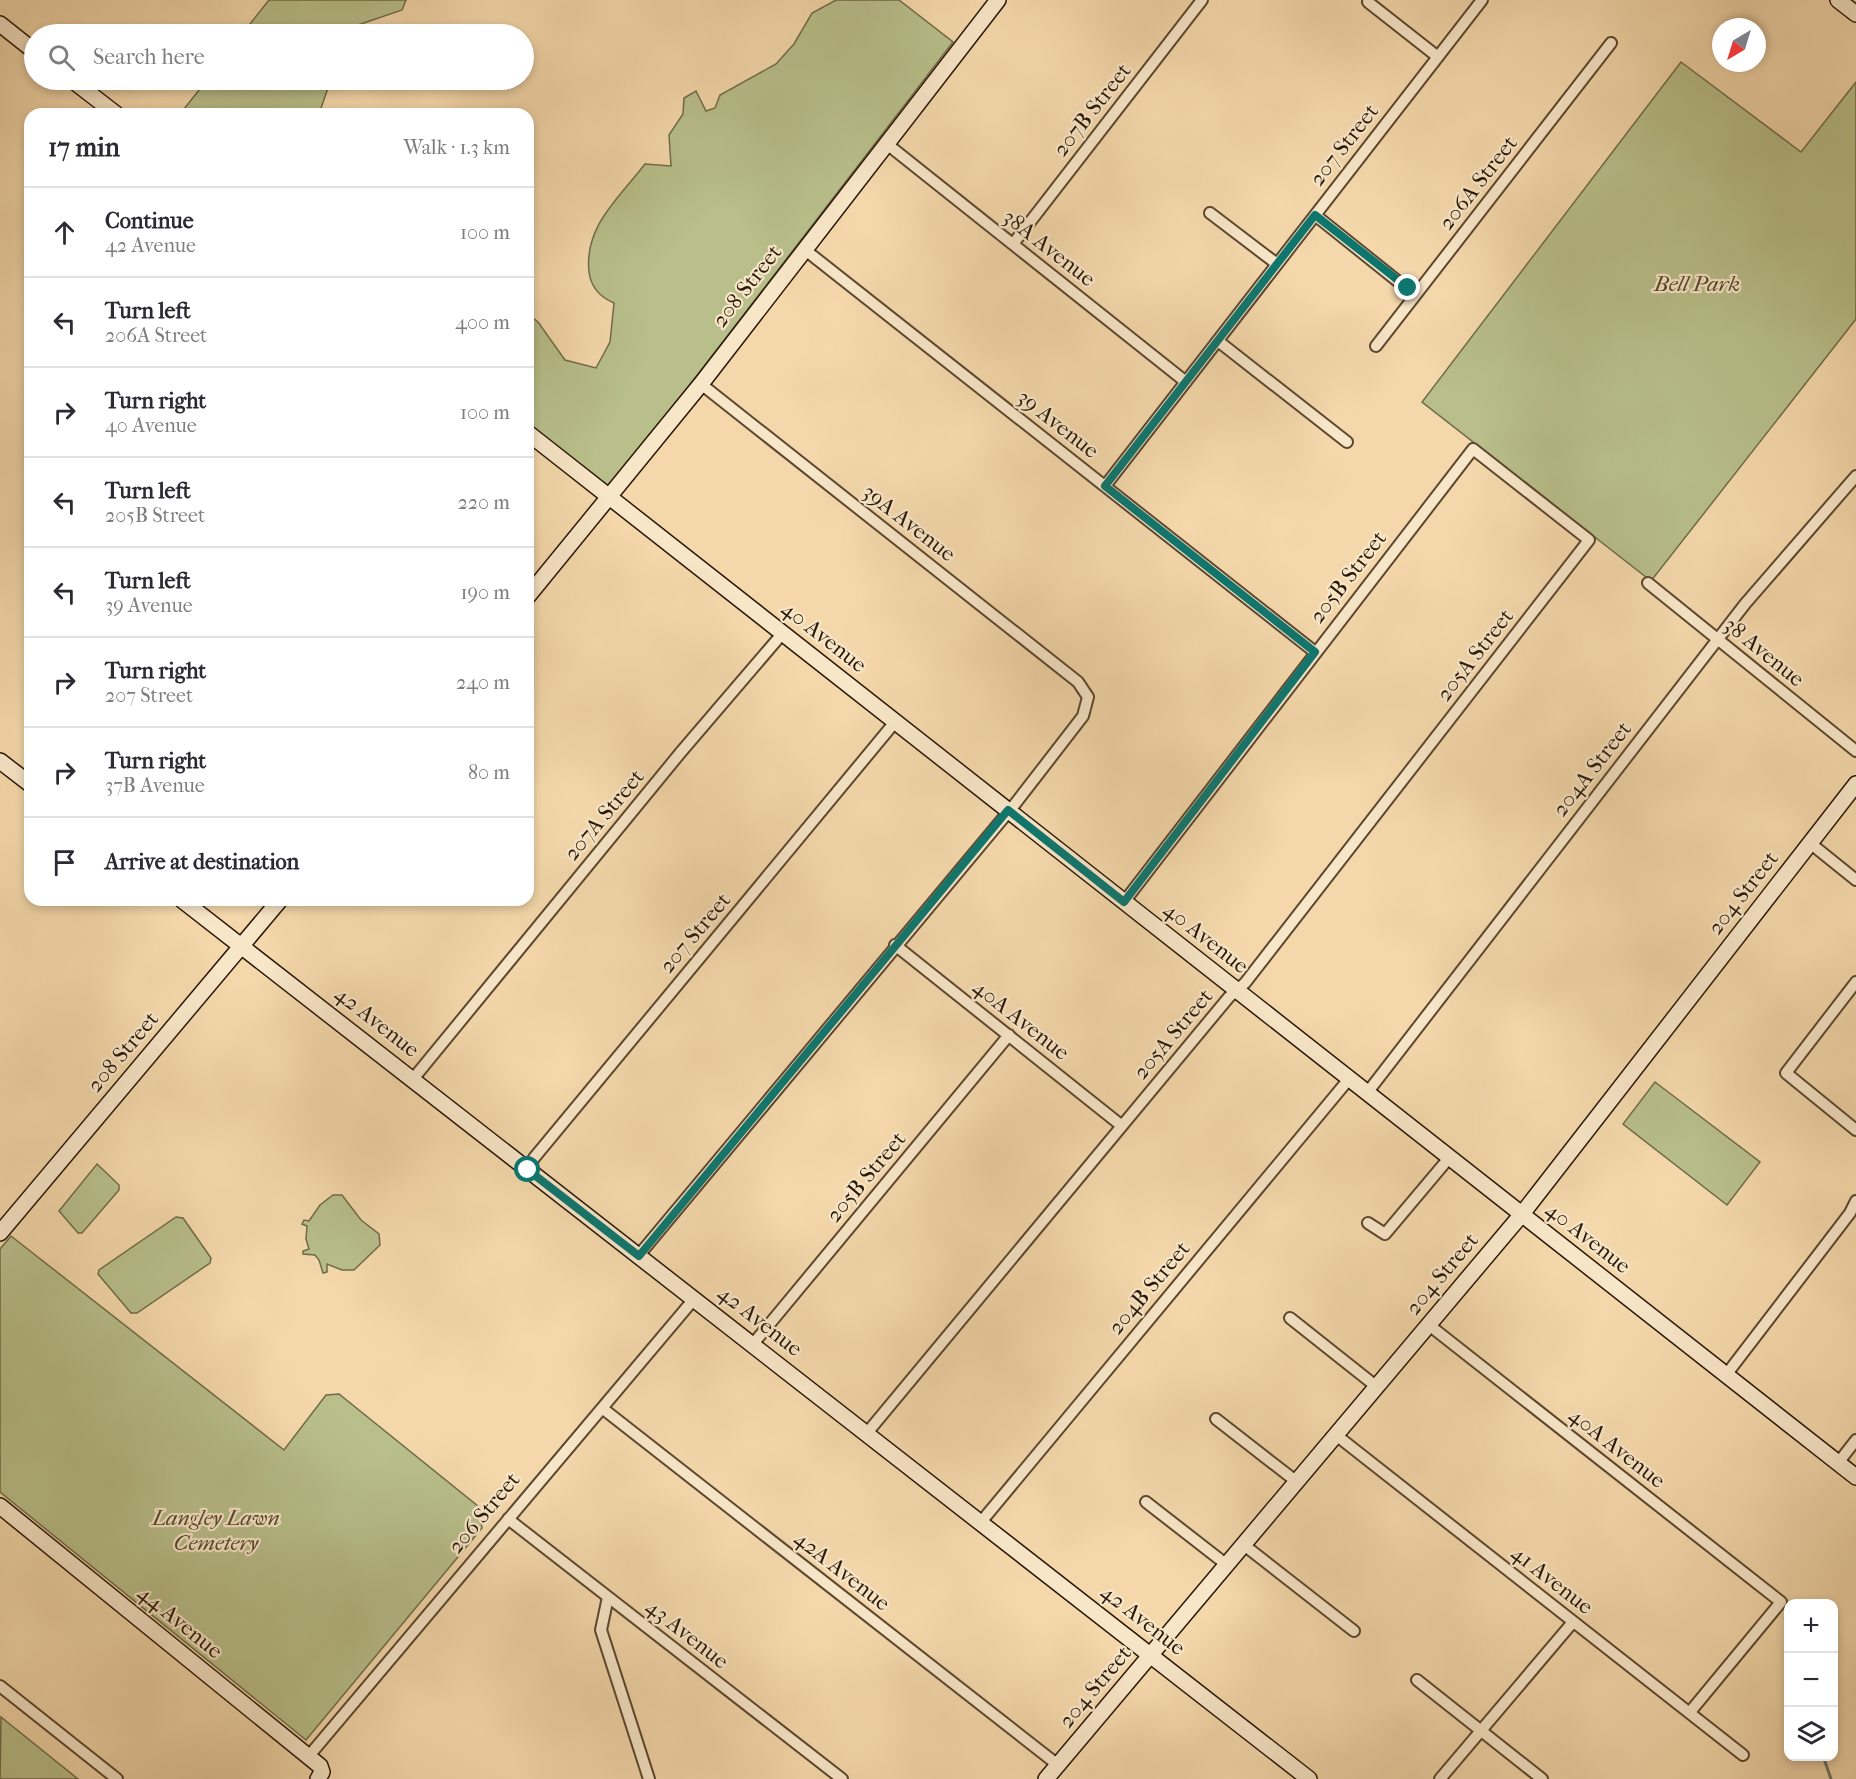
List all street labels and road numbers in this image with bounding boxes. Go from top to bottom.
street label: 207B Street [1048,58,1137,162]
street label: 207 Street [1304,99,1384,191]
street label: 206A Street [1433,131,1523,235]
street label: 38A Avenue [998,204,1100,292]
street label: 208 Street [707,240,787,332]
street label: 39 Avenue [1012,384,1104,464]
street label: 39A Avenue [857,479,961,567]
street label: 205B Street [1304,526,1392,628]
street label: 40 Avenue [776,596,872,678]
street label: 205A Street [1431,604,1519,706]
street label: 38 Avenue [1719,612,1809,692]
street label: 204A Street [1547,716,1637,822]
street label: 207A Street [558,764,650,866]
street label: 204 Street [1702,846,1784,940]
street label: 207 Street [654,887,736,978]
street label: 40 Avenue [1158,897,1254,979]
street label: 40A Avenue [968,974,1074,1066]
street label: 42 Avenue [330,981,425,1063]
street label: 205A Street [1128,983,1218,1084]
street label: 208 Street [82,1006,164,1098]
street label: 205B Street [821,1126,911,1228]
street label: 40 Avenue [1540,1197,1636,1279]
street label: 204 Street [1400,1228,1484,1320]
street label: 204B Street [1103,1236,1195,1340]
street label: 42 Avenue [713,1280,808,1362]
street label: 40A Avenue [1564,1402,1670,1494]
street label: 206 Street [442,1467,526,1559]
street label: 42A Avenue [789,1526,895,1616]
street label: 41 Avenue [1506,1540,1598,1620]
street label: 42 Avenue [1096,1579,1191,1661]
street label: 44 Avenue [132,1580,228,1664]
street label: 43 Avenue [640,1594,734,1674]
street label: 204 Street [1053,1641,1137,1733]

